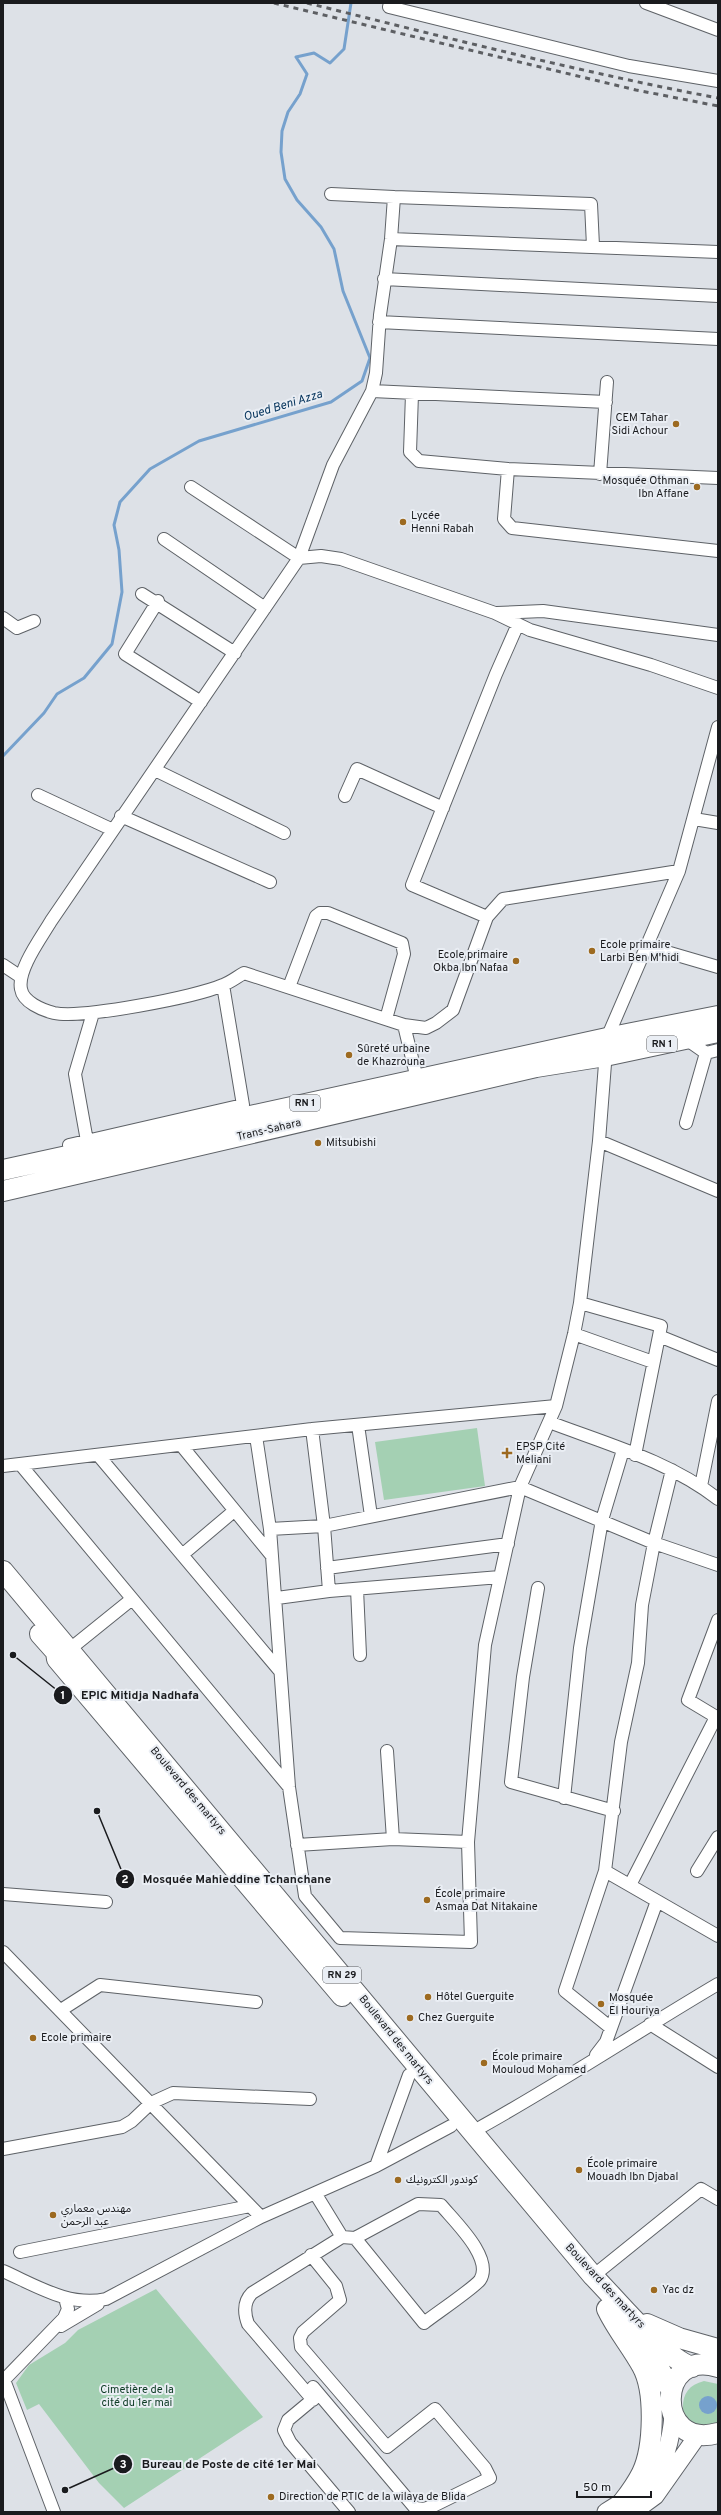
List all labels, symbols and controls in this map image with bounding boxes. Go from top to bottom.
water label: Oued Beni Azza [242,386,325,426]
place label: CEM Tahar Sidi Achour [612,411,669,438]
marker: CEM Tahar Sidi Achour [671,419,681,429]
place label: Mosquée Othman Ibn Affane [603,474,689,501]
marker: Mosquée Othman Ibn Affane [692,482,702,492]
place label: Lycée Henni Rabah [411,509,474,536]
marker: Lycée Henni Rabah [398,517,408,527]
place label: Ecole primaire Larbi Ben M'hidi [600,938,679,965]
marker: Ecole primaire Larbi Ben M'hidi [587,946,597,956]
place label: Ecole primaire Okba Ibn Nafaa [433,948,508,975]
marker: Ecole primaire Okba Ibn Nafaa [511,956,521,966]
road number: RN 1 [647,1036,677,1052]
place label: Sûreté urbaine de Khazrouna [357,1042,430,1069]
marker: Sûreté urbaine de Khazrouna [344,1050,354,1060]
road number: RN 1 [290,1095,320,1111]
street label: Trans-Sahara [236,1116,303,1144]
place label: Mitsubishi [326,1136,376,1150]
marker: Mitsubishi [313,1138,323,1148]
place label: EPSP Cité Meliani [516,1440,565,1467]
marker: EPSP Cité Meliani [501,1447,513,1459]
callout: EPIC Mitidja Nadhafa [53,1683,207,1707]
text: 1 [61,1688,65,1704]
text: EPIC Mitidja Nadhafa [81,1688,199,1704]
street label: Boulevard des martyrs [147,1744,229,1838]
callout: Mosquée Mahieddine Tchanchane [115,1867,339,1891]
text: 2 [121,1872,129,1888]
text: Mosquée Mahieddine Tchanchane [143,1872,331,1888]
place label: École primaire Asmaa Dat Nitakaine [435,1886,538,1914]
marker: École primaire Asmaa Dat Nitakaine [422,1895,432,1905]
road number: RN 29 [323,1967,361,1983]
place label: Hôtel Guerguite [436,1990,514,2004]
place label: Mosquée El Houriya [609,1991,660,2018]
street label: Boulevard des martyrs [356,1992,436,2088]
marker: Hôtel Guerguite [423,1992,433,2002]
marker: Mosquée El Houriya [596,1999,606,2009]
place label: Chez Guerguite [418,2011,494,2025]
marker: Chez Guerguite [405,2013,415,2023]
place label: Ecole primaire [41,2031,111,2045]
marker: Ecole primaire [28,2033,38,2043]
place label: École primaire Mouloud Mohamed [492,2049,586,2077]
marker: École primaire Mouloud Mohamed [479,2058,489,2068]
place label: École primaire Mouadh Ibn Djabal [587,2156,678,2184]
marker: École primaire Mouadh Ibn Djabal [574,2165,584,2175]
place label: كوندور الكترونيك [406,2173,478,2187]
marker: كوندور الكترونيك [393,2175,403,2185]
place label: مهندس معماري عبد الرحمن [61,2202,132,2229]
marker: مهندس معماري عبد الرحمن [48,2210,58,2220]
street label: Boulevard des martyrs [562,2241,648,2331]
place label: Yac dz [662,2283,694,2297]
marker: Yac dz [649,2285,659,2295]
park label: Cimetière de la cité du 1er mai [100,2383,174,2410]
callout: Bureau de Poste de cité 1er Mai [113,2452,324,2476]
text: 3 [119,2457,127,2473]
text: Bureau de Poste de cité 1er Mai [142,2457,316,2473]
scale bar [577,2473,651,2499]
text: 50 m [583,2480,611,2496]
place label: Direction de PTIC de la wilaya de Blida [279,2490,466,2504]
marker: Direction de PTIC de la wilaya de Blida [266,2492,276,2502]

